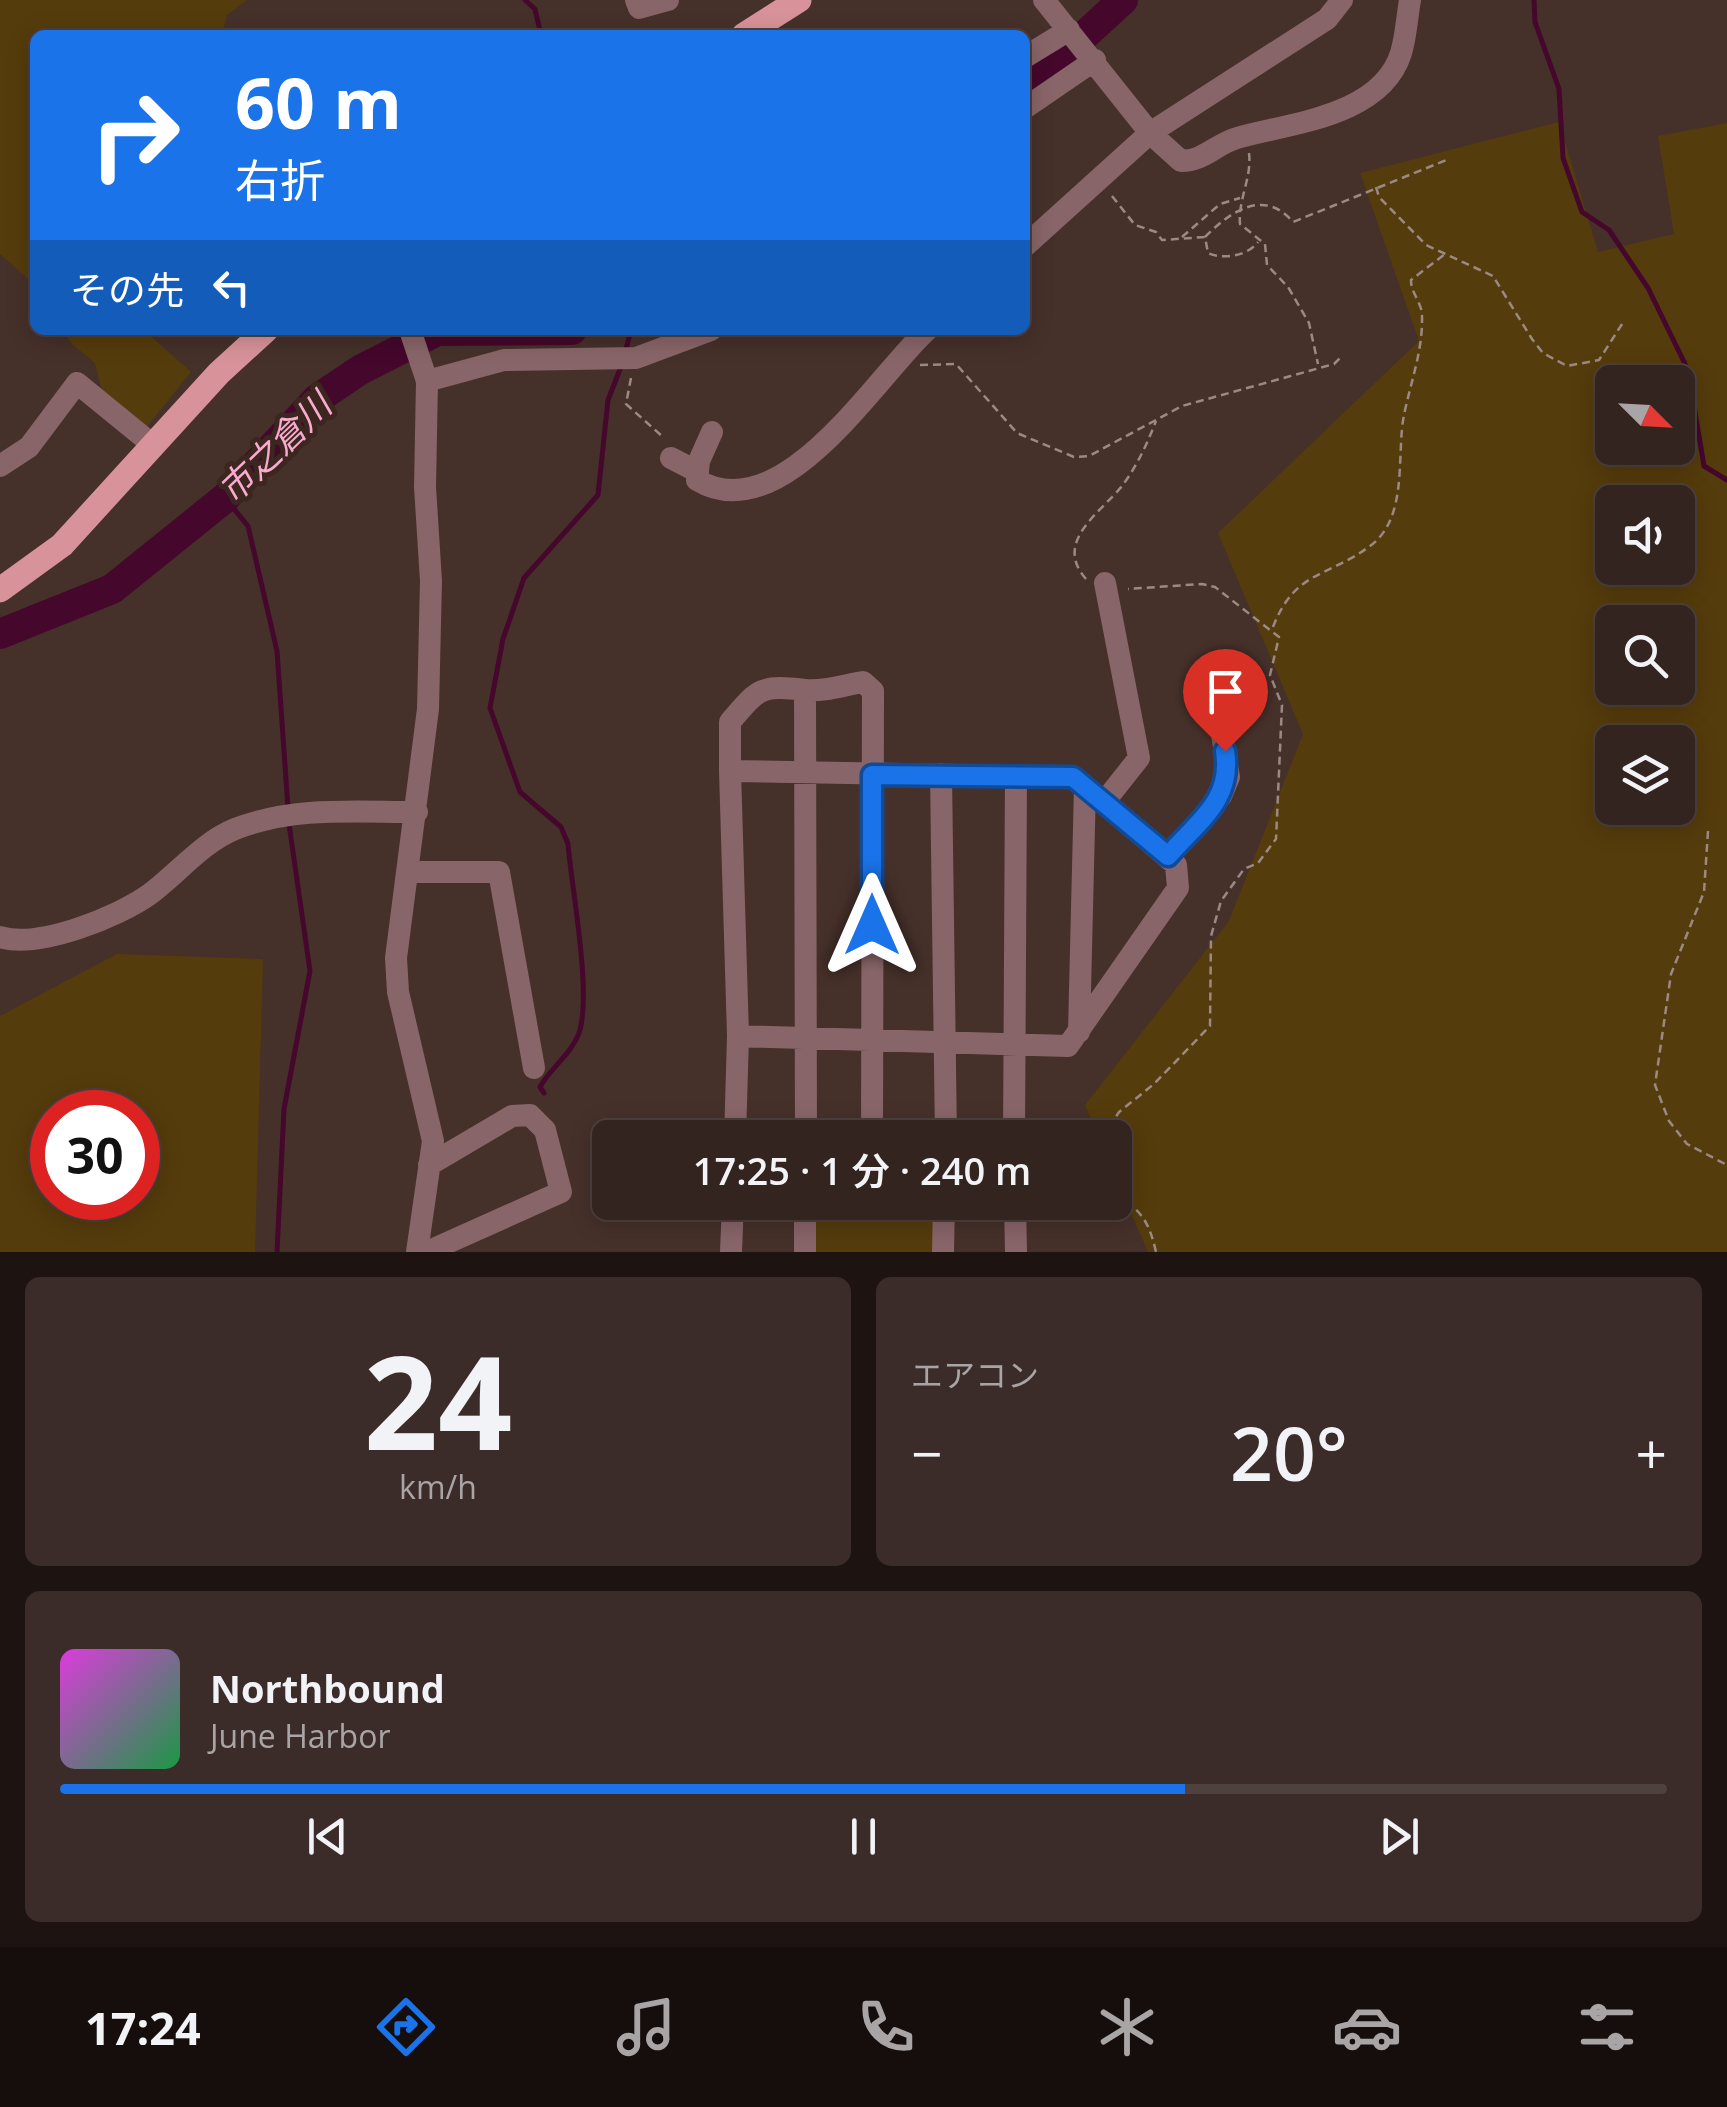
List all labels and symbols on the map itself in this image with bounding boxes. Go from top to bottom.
north arrow [1595,365,1695,465]
water label: 市之倉川 [207,379,344,513]
pin [1183,649,1268,752]
position arrow [820,873,924,977]
speed limit sign: 30 [30,1090,160,1220]

